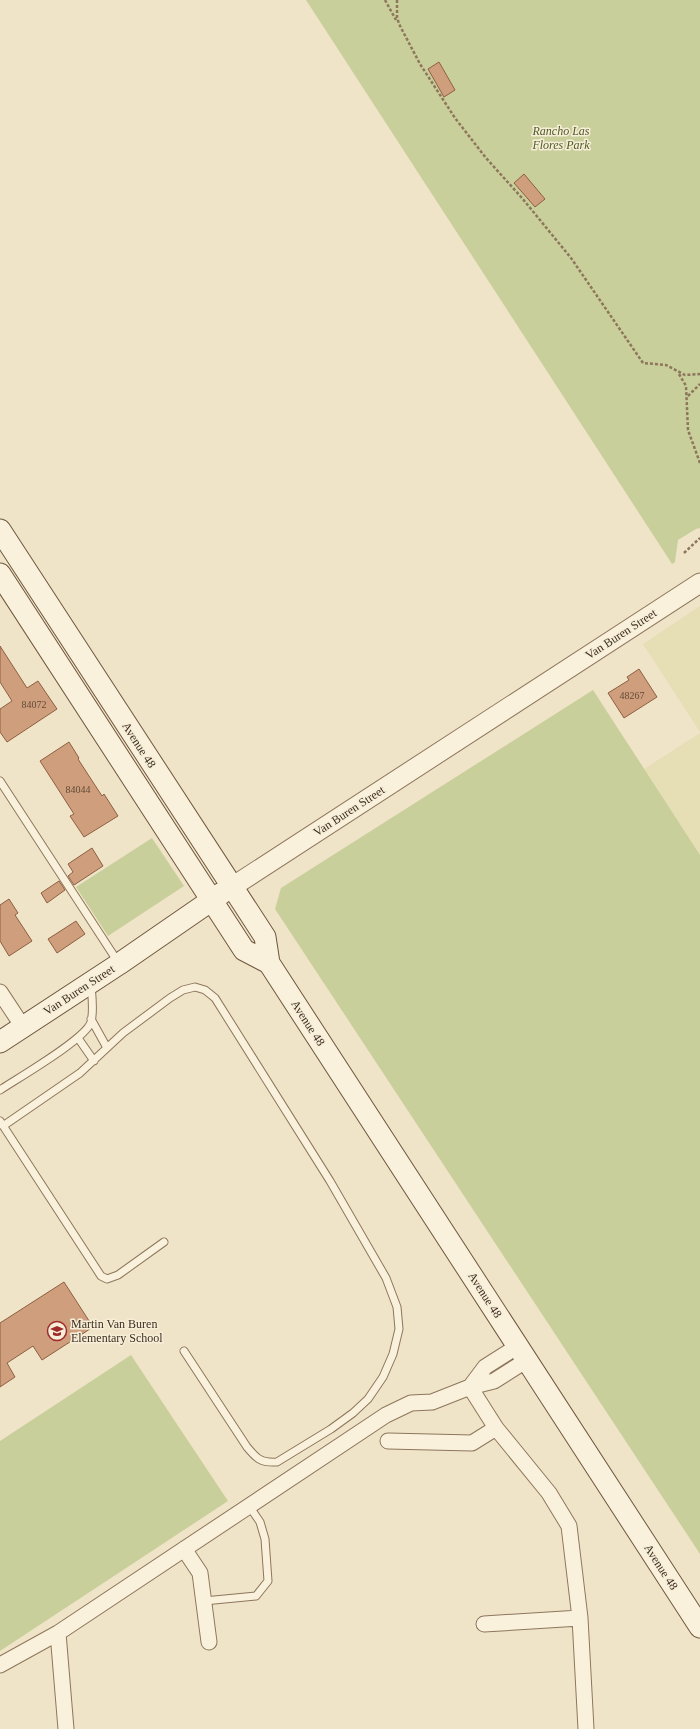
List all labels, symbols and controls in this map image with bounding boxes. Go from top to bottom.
park label: Rancho Las Flores Park [531,124,590,152]
street label: Van Buren Street [583,605,660,662]
house number: 48267 [620,690,645,701]
house number: 84072 [22,699,47,710]
street label: Avenue 48 [119,720,159,770]
street label: Van Buren Street [311,782,388,839]
house number: 84044 [66,784,91,795]
street label: Van Buren Street [41,961,118,1018]
street label: Avenue 48 [288,998,328,1048]
street label: Avenue 48 [465,1270,505,1320]
place label: Martin Van Buren Elementary School [71,1317,163,1345]
school or university icon: Martin Van Buren Elementary School [46,1320,68,1342]
street label: Avenue 48 [641,1542,681,1592]

